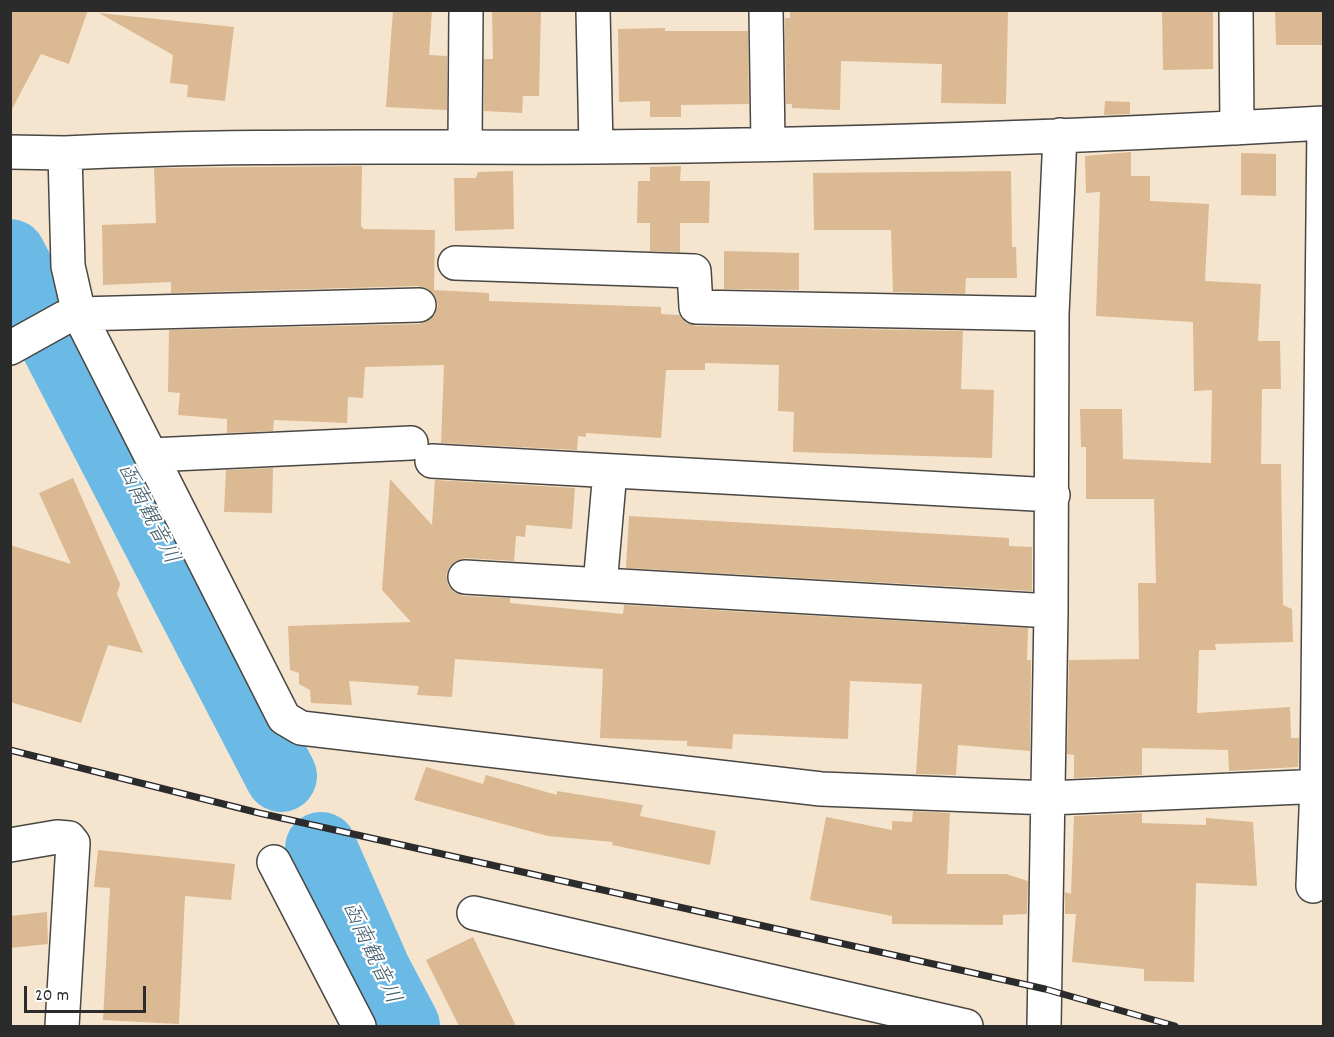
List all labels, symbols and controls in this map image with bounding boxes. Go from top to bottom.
water label: 函南観音川 [109,460,183,570]
water label: 函南観音川 [334,899,404,1009]
scale bar [27,974,148,1012]
text: 20 m [35,984,69,1009]

